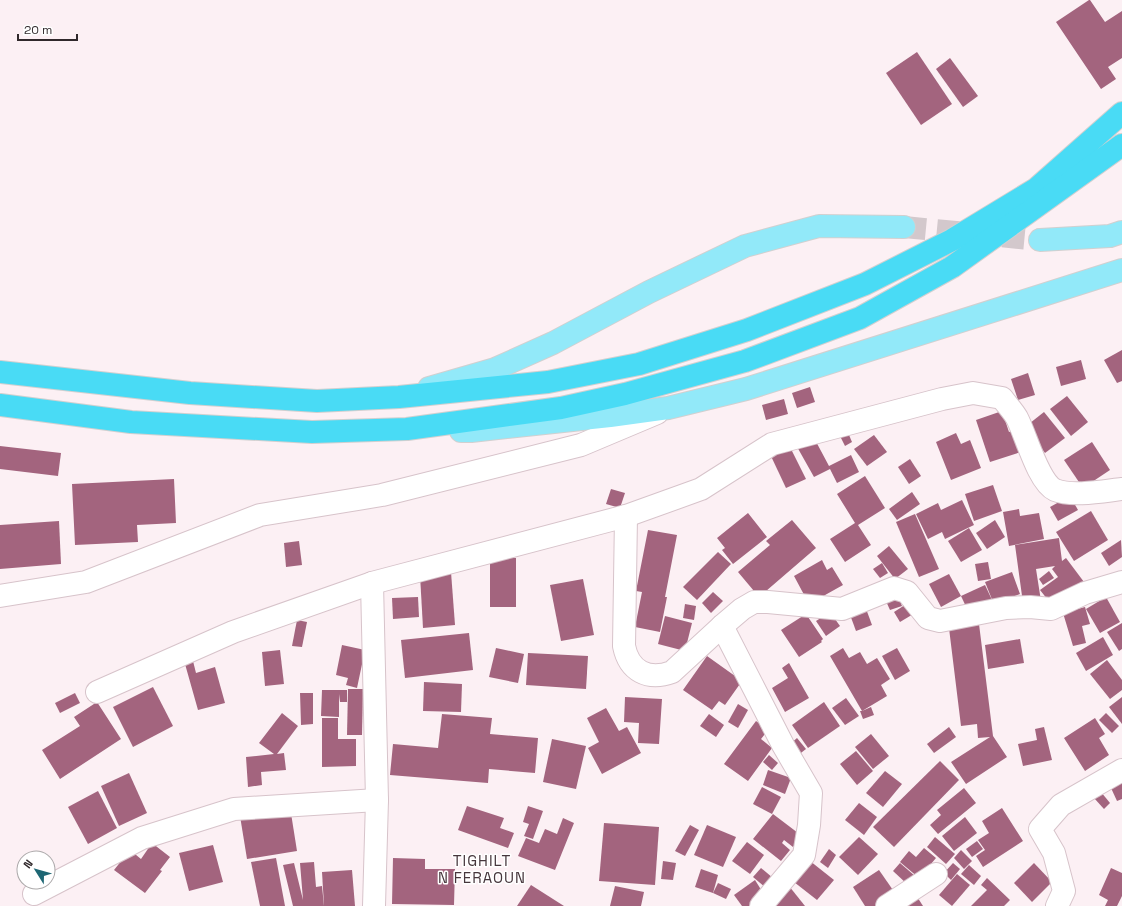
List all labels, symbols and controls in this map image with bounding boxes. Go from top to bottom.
scale bar [18,16,77,42]
text: 20 m [24,22,52,38]
north arrow [16,850,56,890]
district label: TIGHILT N FERAOUN [438,851,526,887]
text: N [20,857,36,871]

